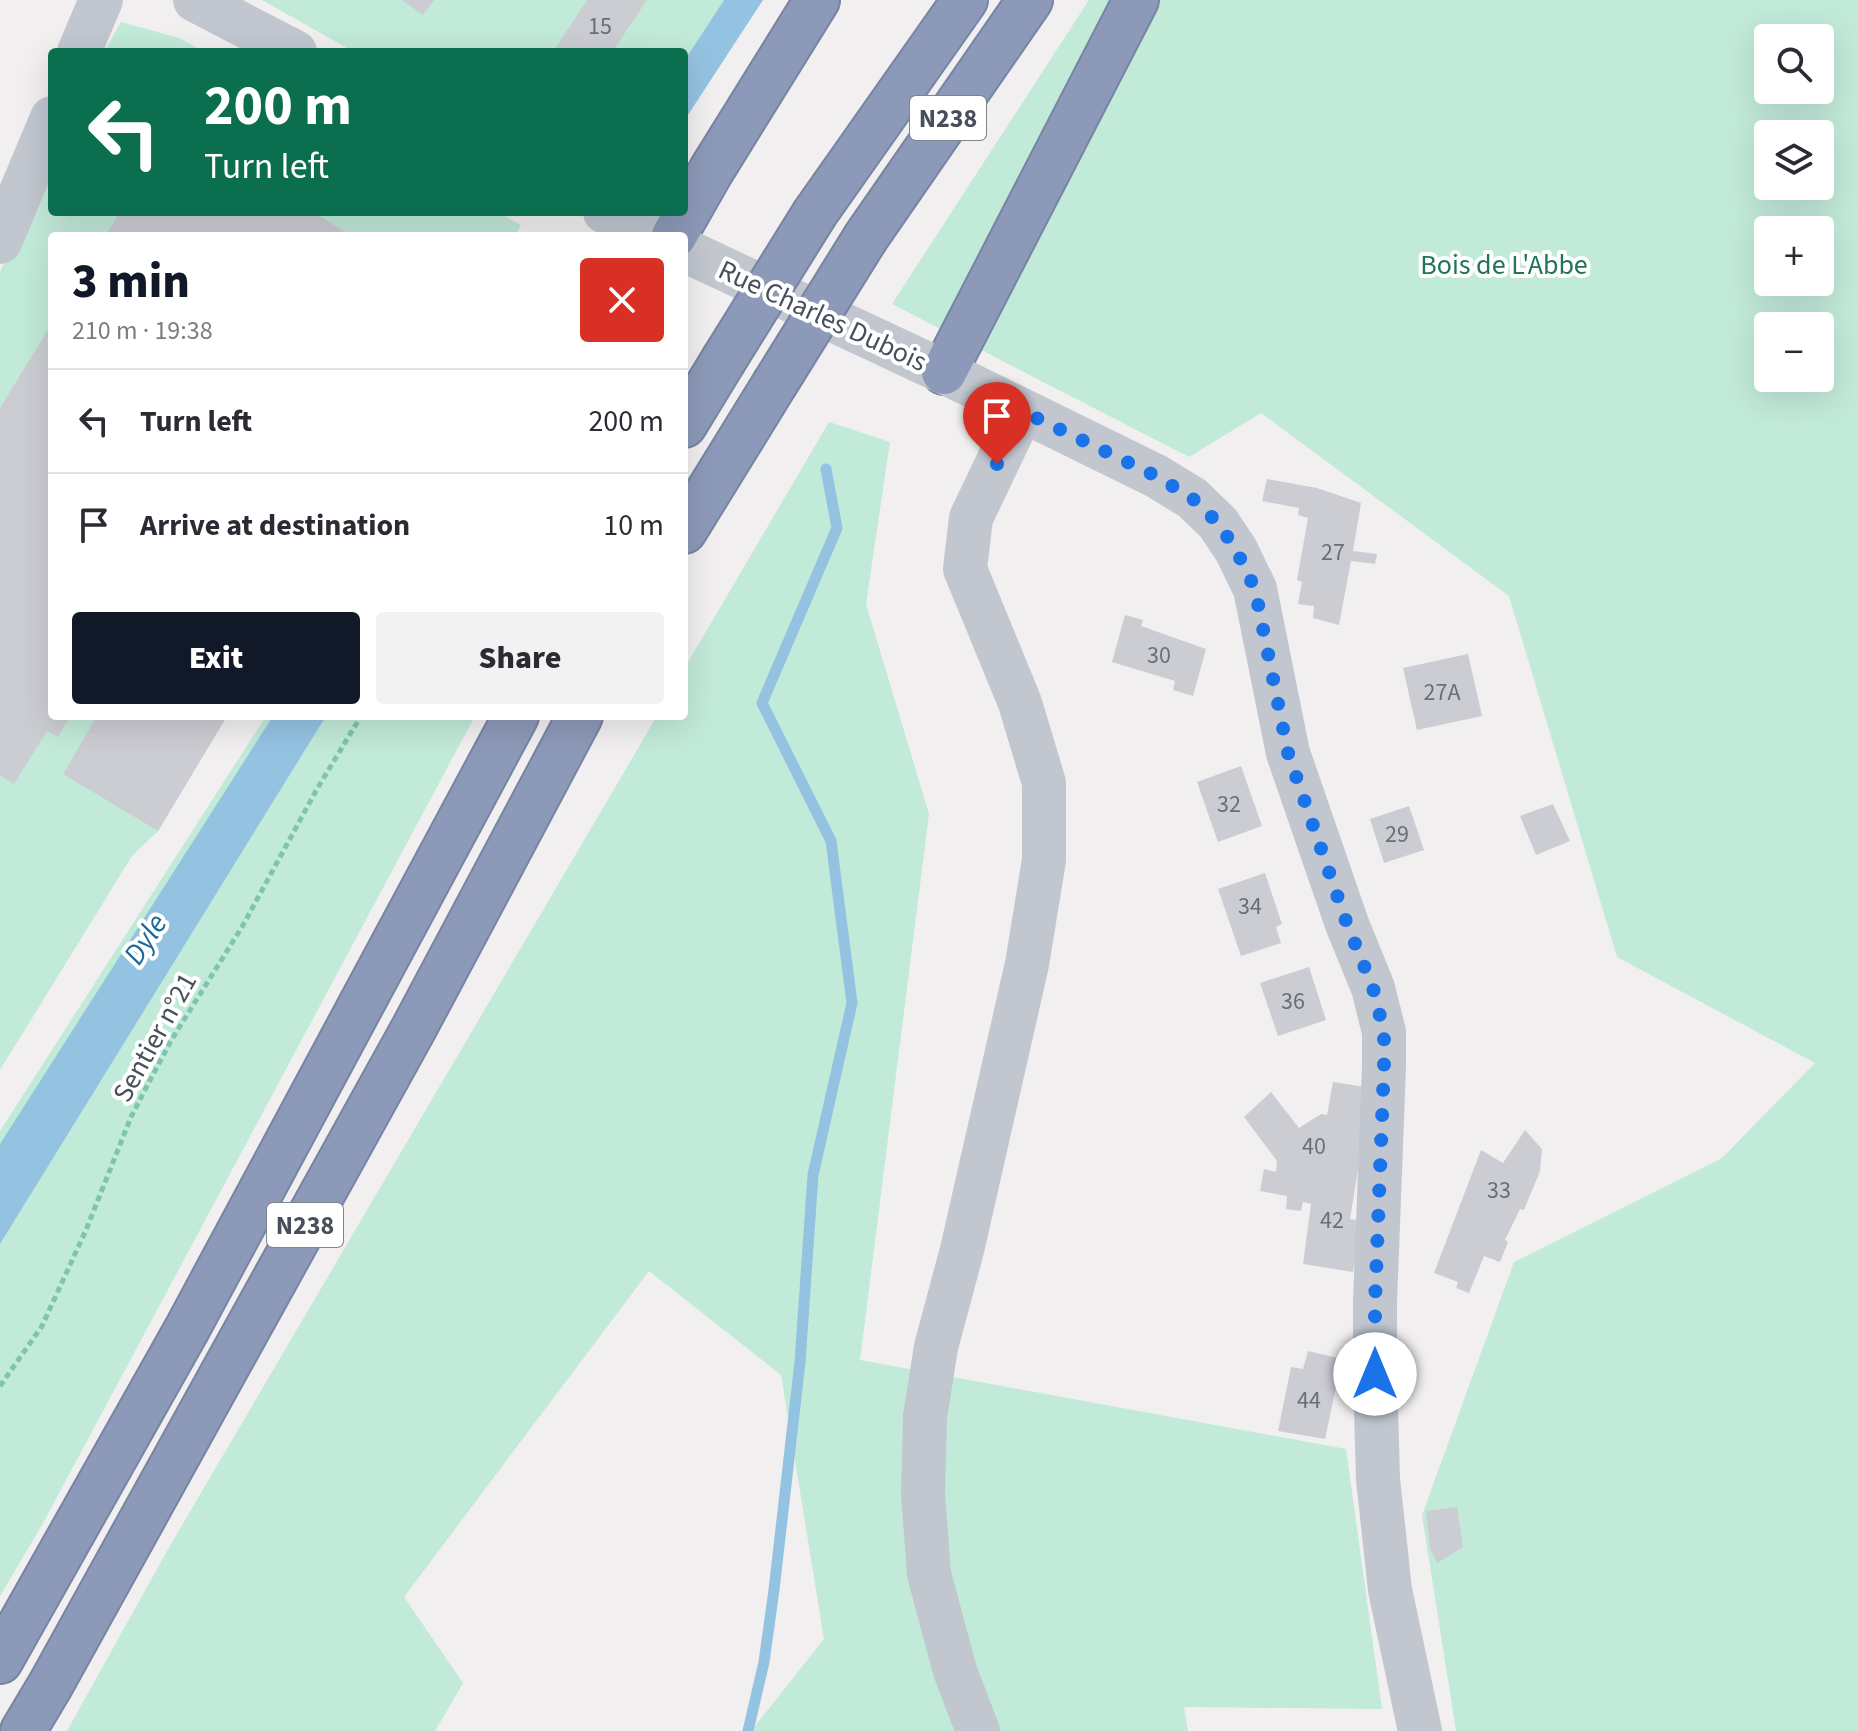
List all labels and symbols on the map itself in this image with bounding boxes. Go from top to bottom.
house number: 15 [588,9,612,44]
road number: N238 [910,96,986,140]
park label: Bois de L'Abbe [1420,245,1588,285]
street label: Rue Charles Dubois [712,250,933,382]
pin [963,382,1031,464]
house number: 27 [1321,535,1345,570]
house number: 30 [1147,638,1171,673]
house number: 27A [1424,675,1460,710]
house number: 32 [1217,787,1241,822]
house number: 29 [1385,817,1409,852]
house number: 34 [1238,889,1262,924]
water label: Dyle [113,905,178,973]
street label: Sentier n°21 [103,966,207,1109]
house number: 36 [1281,984,1305,1019]
house number: 40 [1302,1129,1326,1164]
house number: 33 [1487,1173,1511,1208]
road number: N238 [267,1203,343,1247]
house number: 42 [1320,1203,1344,1238]
position arrow [1333,1332,1417,1416]
house number: 44 [1297,1383,1321,1418]

